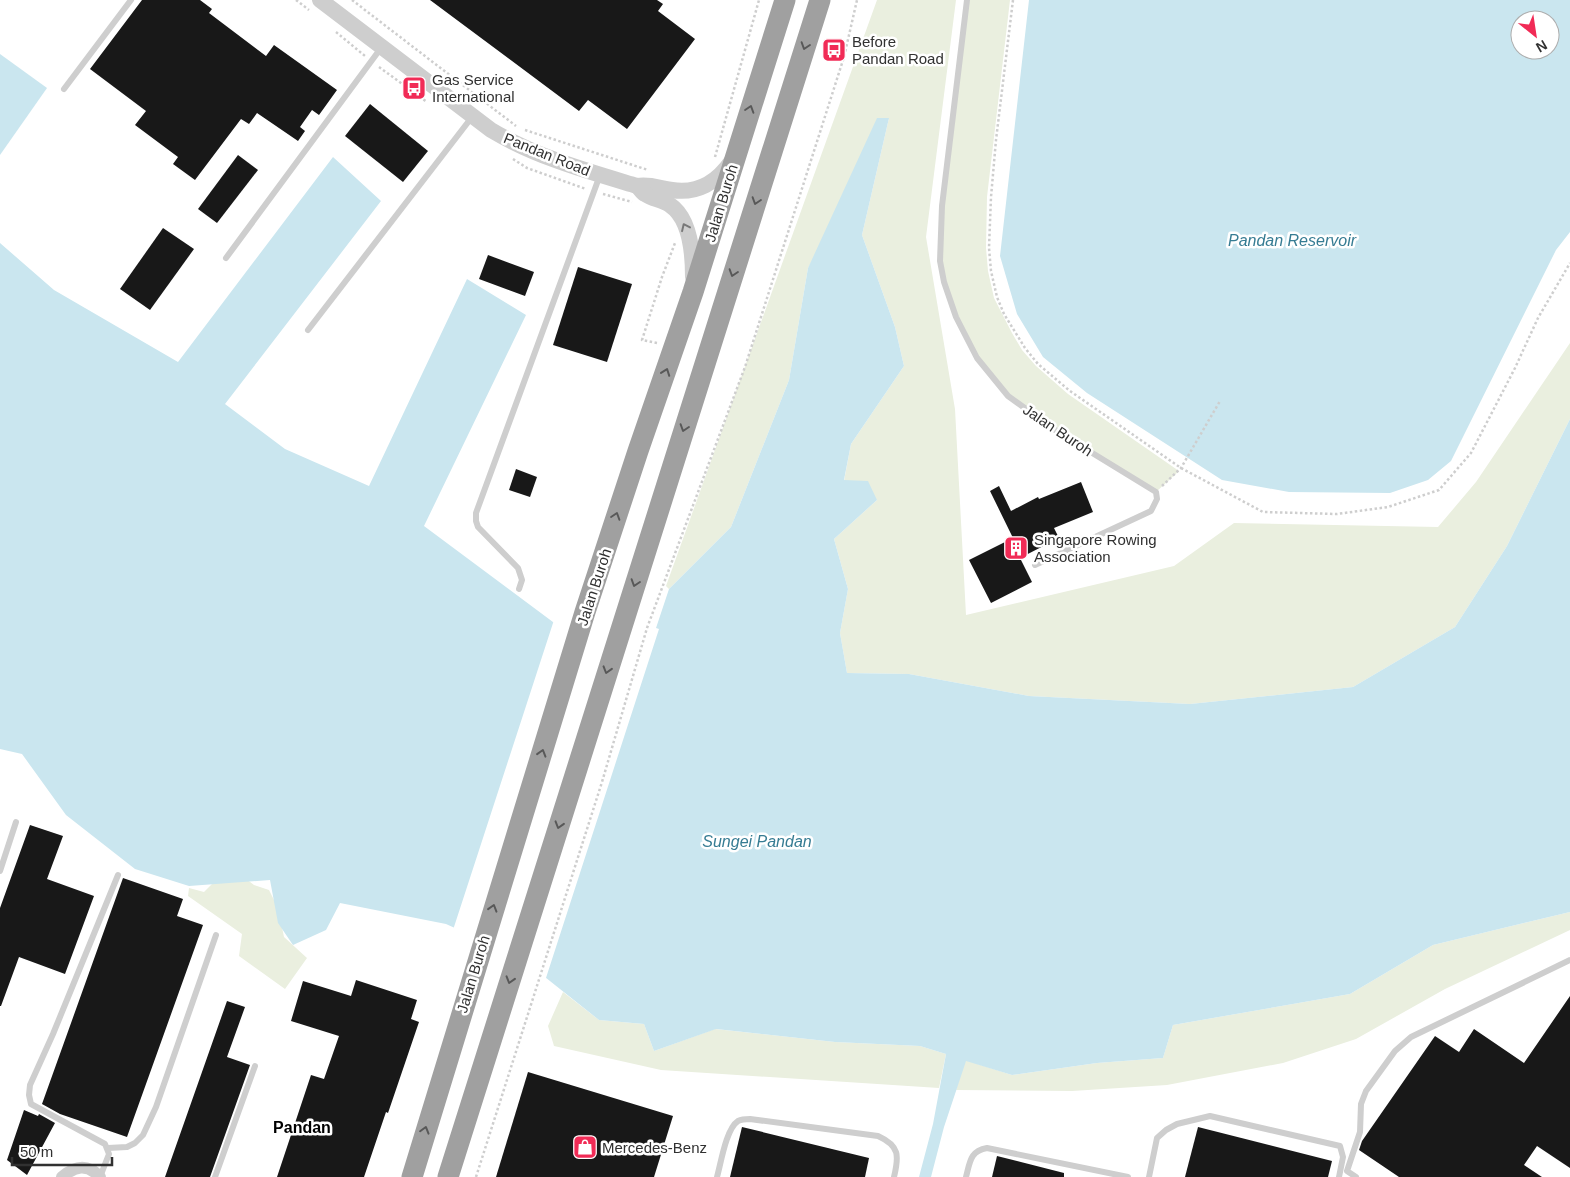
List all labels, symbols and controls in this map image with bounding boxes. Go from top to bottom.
north arrow [1510,10,1560,60]
place label: Before Pandan Road [852,33,944,67]
bus stop icon: Before Pandan Road [821,37,847,63]
text: N [1533,37,1550,56]
one-way arrow [801,42,811,50]
place label: Gas Service International [432,71,515,105]
bus stop icon: Gas Service International [401,75,427,101]
one-way arrow [745,105,755,114]
street label: Pandan Road [501,129,593,179]
street label: Jalan Buroh [701,162,741,244]
one-way arrow [752,197,762,205]
one-way arrow [681,223,692,232]
water label: Pandan Reservoir [1228,232,1357,249]
one-way arrow [729,268,739,277]
one-way arrow [660,368,670,377]
street label: Jalan Buroh [1020,401,1096,459]
one-way arrow [680,423,690,431]
one-way arrow [611,512,621,521]
place label: Singapore Rowing Association [1034,531,1157,565]
building icon: Singapore Rowing Association [1003,535,1029,561]
street label: Jalan Buroh [574,546,614,628]
one-way arrow [631,578,641,586]
one-way arrow [603,665,613,673]
one-way arrow [536,749,546,757]
one-way arrow [554,820,564,829]
water label: Sungei Pandan [702,833,812,850]
one-way arrow [488,904,498,913]
street label: Jalan Buroh [453,933,493,1015]
one-way arrow [506,975,516,984]
district label: Pandan [273,1119,331,1136]
one-way arrow [420,1127,430,1135]
scale bar [12,1134,112,1166]
shop icon: Mercedes-Benz [572,1134,598,1160]
place label: Mercedes-Benz [602,1139,707,1156]
text: 50 m [20,1143,53,1160]

